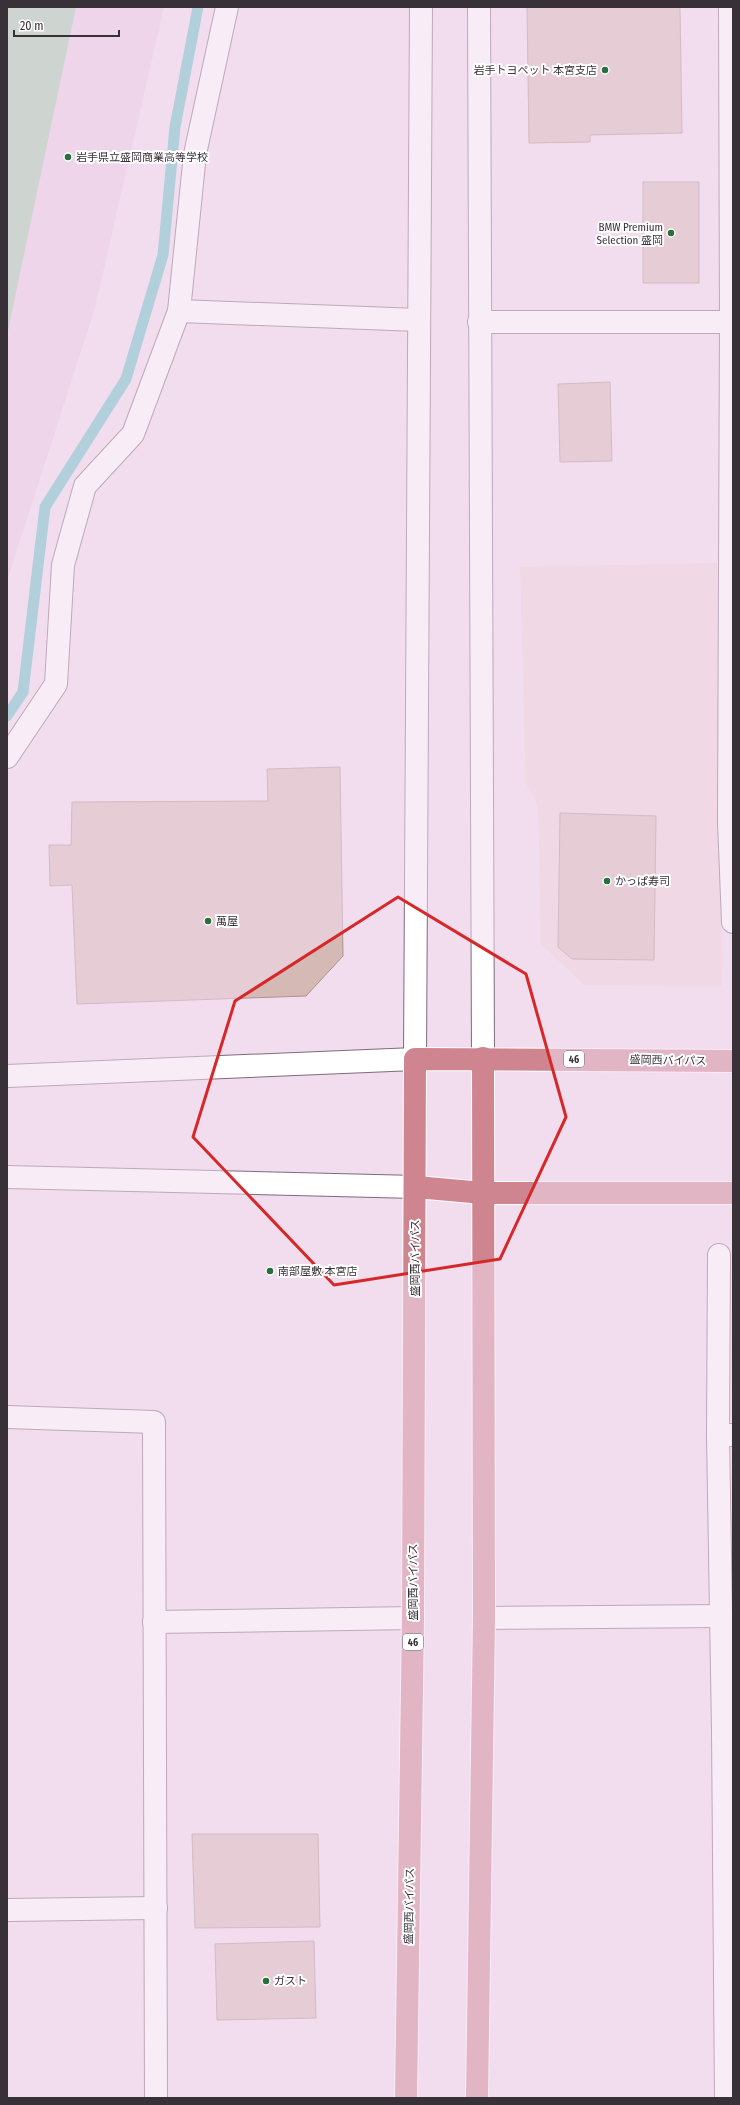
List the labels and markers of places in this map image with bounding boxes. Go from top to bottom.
place label: 岩手トヨペット 本宮支店 [473,64,597,77]
marker: 岩手トヨペット 本宮支店 [600,65,610,75]
place label: 岩手県立盛岡商業高等学校 [76,151,208,164]
marker: 岩手県立盛岡商業高等学校 [63,152,73,162]
place label: BMW Premium Selection 盛岡 [597,221,663,247]
marker: BMW Premium Selection 盛岡 [666,228,676,238]
place label: かっぱ寿司 [615,875,670,888]
marker: かっぱ寿司 [602,876,612,886]
place label: 萬屋 [216,915,238,928]
marker: 萬屋 [203,916,213,926]
place label: 南部屋敷 本宮店 [278,1265,358,1278]
marker: 南部屋敷 本宮店 [265,1266,275,1276]
place label: ガスト [274,1975,307,1988]
marker: ガスト [261,1976,271,1986]

